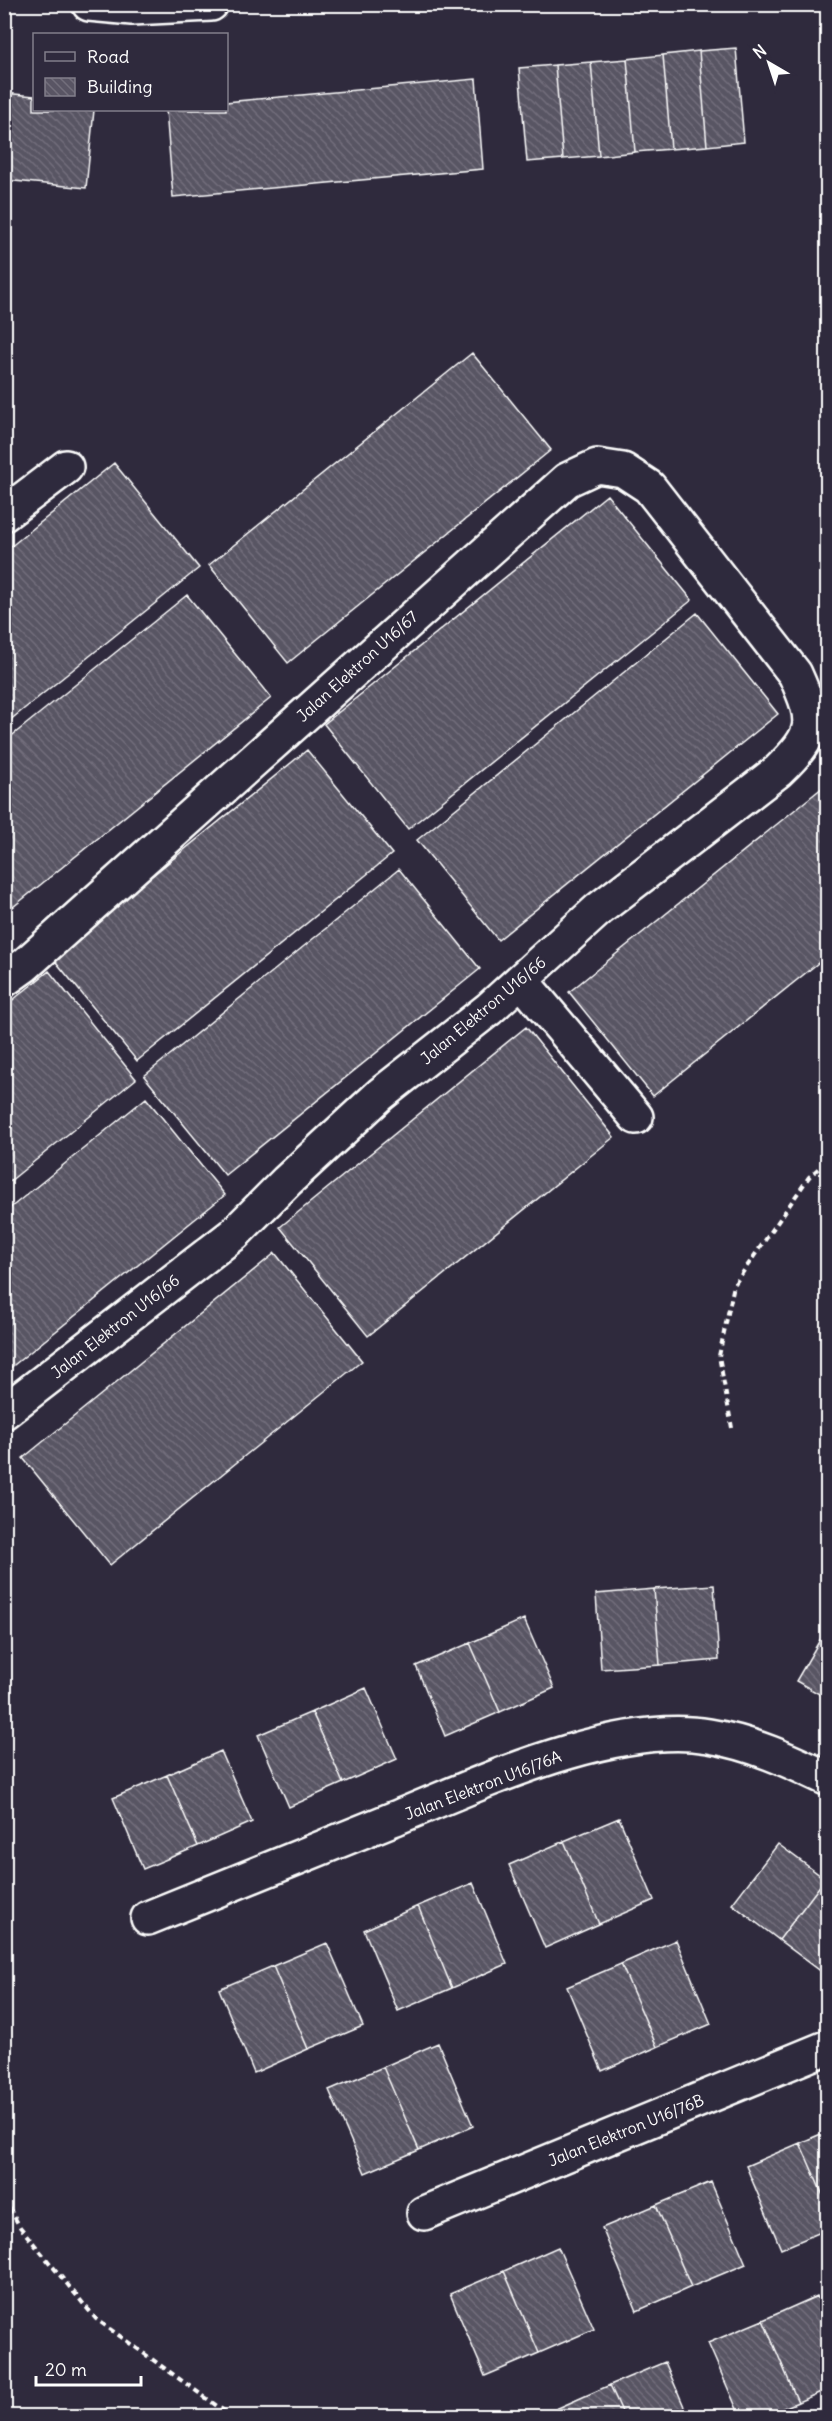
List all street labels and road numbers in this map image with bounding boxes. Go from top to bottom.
street label: Jalan Elektron U16/67 [292,606,422,726]
street label: Jalan Elektron U16/66 [416,952,550,1068]
street label: Jalan Elektron U16/66 [47,1270,183,1382]
street label: Jalan Elektron U16/76A [402,1746,564,1824]
street label: Jalan Elektron U16/76B [545,2090,707,2170]

